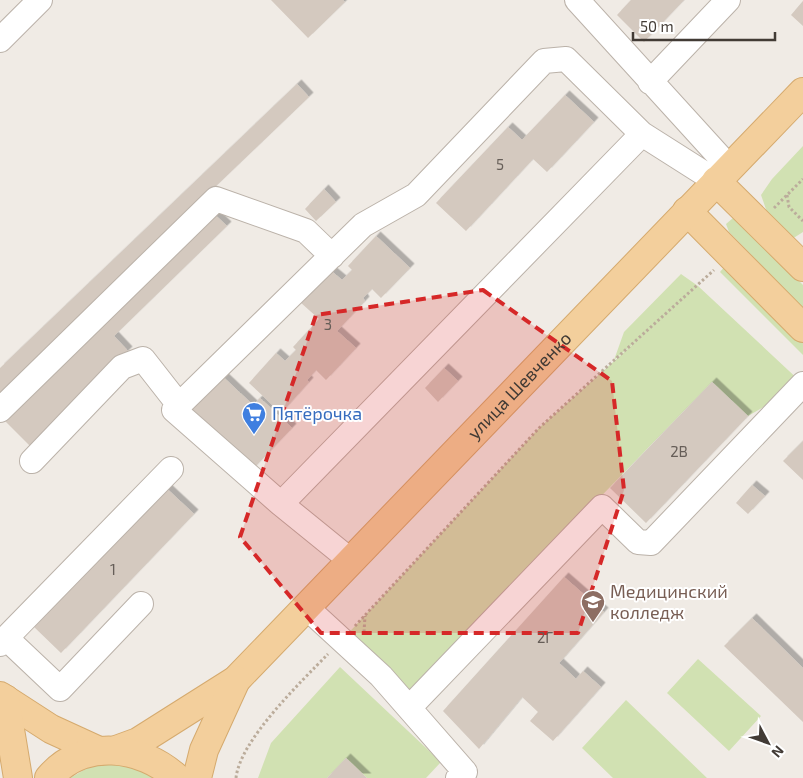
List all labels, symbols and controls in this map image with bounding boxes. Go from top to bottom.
scale bar [633,10,776,42]
text: 50 m [640,17,674,35]
house number: 5 [496,155,504,173]
house number: 3 [324,315,332,333]
street label: улица Шевченко [462,327,576,443]
supermarket icon: Пятёрочка [241,401,267,435]
place label: Пятёрочка [272,402,362,424]
house number: 2В [670,442,688,460]
house number: 1 [110,560,116,578]
place label: Медицинский колледж [610,580,728,623]
school or university icon: Медицинский колледж [580,589,606,623]
house number: 2Г [537,628,553,646]
north arrow [743,718,793,768]
text: N [768,742,788,761]

